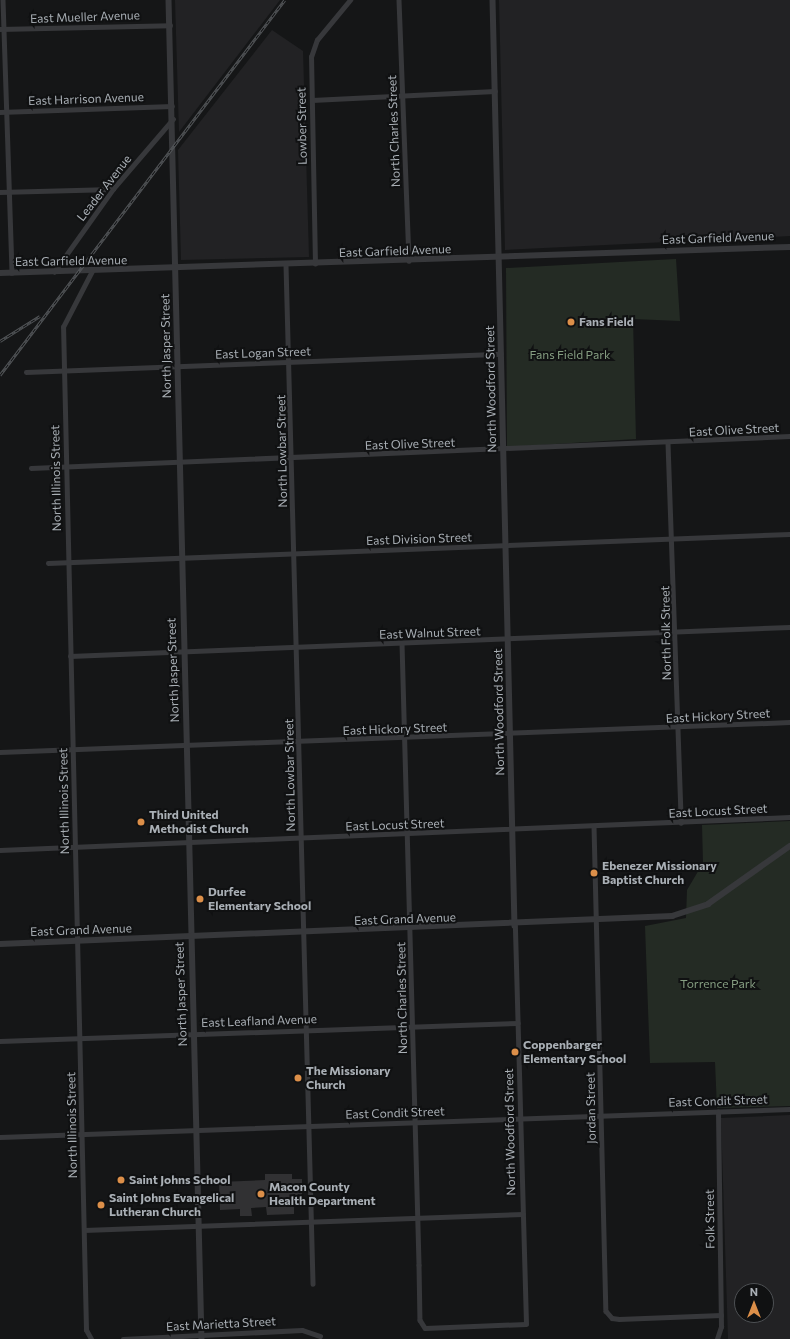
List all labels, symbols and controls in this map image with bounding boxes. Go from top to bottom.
street label: East Mueller Avenue [30,8,140,26]
street label: North Charles Street [385,75,403,187]
street label: Lowber Street [294,87,310,165]
street label: East Harrison Avenue [28,90,144,108]
street label: Leader Avenue [74,152,134,224]
street label: East Garfield Avenue [662,229,774,247]
street label: East Garfield Avenue [339,242,451,260]
street label: East Garfield Avenue [15,253,127,269]
street label: North Jasper Street [158,293,174,399]
place label: Fans Field [579,315,634,329]
marker: Fans Field [566,317,576,327]
street label: North Woodford Street [483,325,499,453]
street label: East Logan Street [215,344,311,362]
park label: Fans Field Park [529,348,611,362]
street label: North Lowbar Street [274,394,290,508]
street label: East Olive Street [688,420,780,440]
street label: North Illinois Street [48,425,64,531]
street label: East Olive Street [365,435,455,453]
street label: East Division Street [366,530,472,548]
street label: North Folk Street [658,586,674,680]
street label: North Jasper Street [164,617,182,723]
street label: East Walnut Street [379,624,481,642]
street label: North Woodford Street [491,648,507,776]
street label: East Hickory Street [665,706,771,726]
street label: North Lowbar Street [282,718,298,832]
street label: East Hickory Street [342,720,448,738]
street label: North Illinois Street [56,748,72,854]
street label: East Locust Street [668,801,768,821]
place label: Third United Methodist Church [149,808,249,836]
street label: East Locust Street [345,816,445,834]
marker: Third United Methodist Church [136,817,146,827]
place label: Ebenezer Missionary Baptist Church [602,859,717,887]
marker: Ebenezer Missionary Baptist Church [589,868,599,878]
place label: Durfee Elementary School [208,885,311,913]
marker: Durfee Elementary School [195,894,205,904]
street label: East Grand Avenue [354,910,456,928]
street label: East Grand Avenue [30,921,132,939]
street label: North Jasper Street [172,941,190,1047]
street label: North Charles Street [394,942,410,1054]
park label: Torrence Park [680,977,756,991]
street label: East Leafland Avenue [201,1012,317,1030]
place label: Coppenbarger Elementary School [523,1038,626,1066]
marker: Coppenbarger Elementary School [510,1047,520,1057]
place label: The Missionary Church [306,1064,391,1092]
street label: North Woodford Street [502,1068,518,1196]
street label: North Illinois Street [64,1072,80,1178]
street label: Jordan Street [583,1072,599,1144]
marker: The Missionary Church [293,1073,303,1083]
street label: East Condit Street [668,1092,768,1110]
street label: East Condit Street [345,1104,445,1122]
place label: Saint Johns School [129,1173,231,1187]
marker: Saint Johns School [116,1175,126,1185]
place label: Macon County Health Department [269,1180,376,1208]
marker: Macon County Health Department [256,1189,266,1199]
street label: Folk Street [702,1189,718,1249]
place label: Saint Johns Evangelical Lutheran Church [109,1191,234,1219]
marker: Saint Johns Evangelical Lutheran Church [96,1200,106,1210]
north arrow [734,1283,774,1323]
text: N [750,1285,758,1298]
street label: East Marietta Street [166,1314,276,1334]

